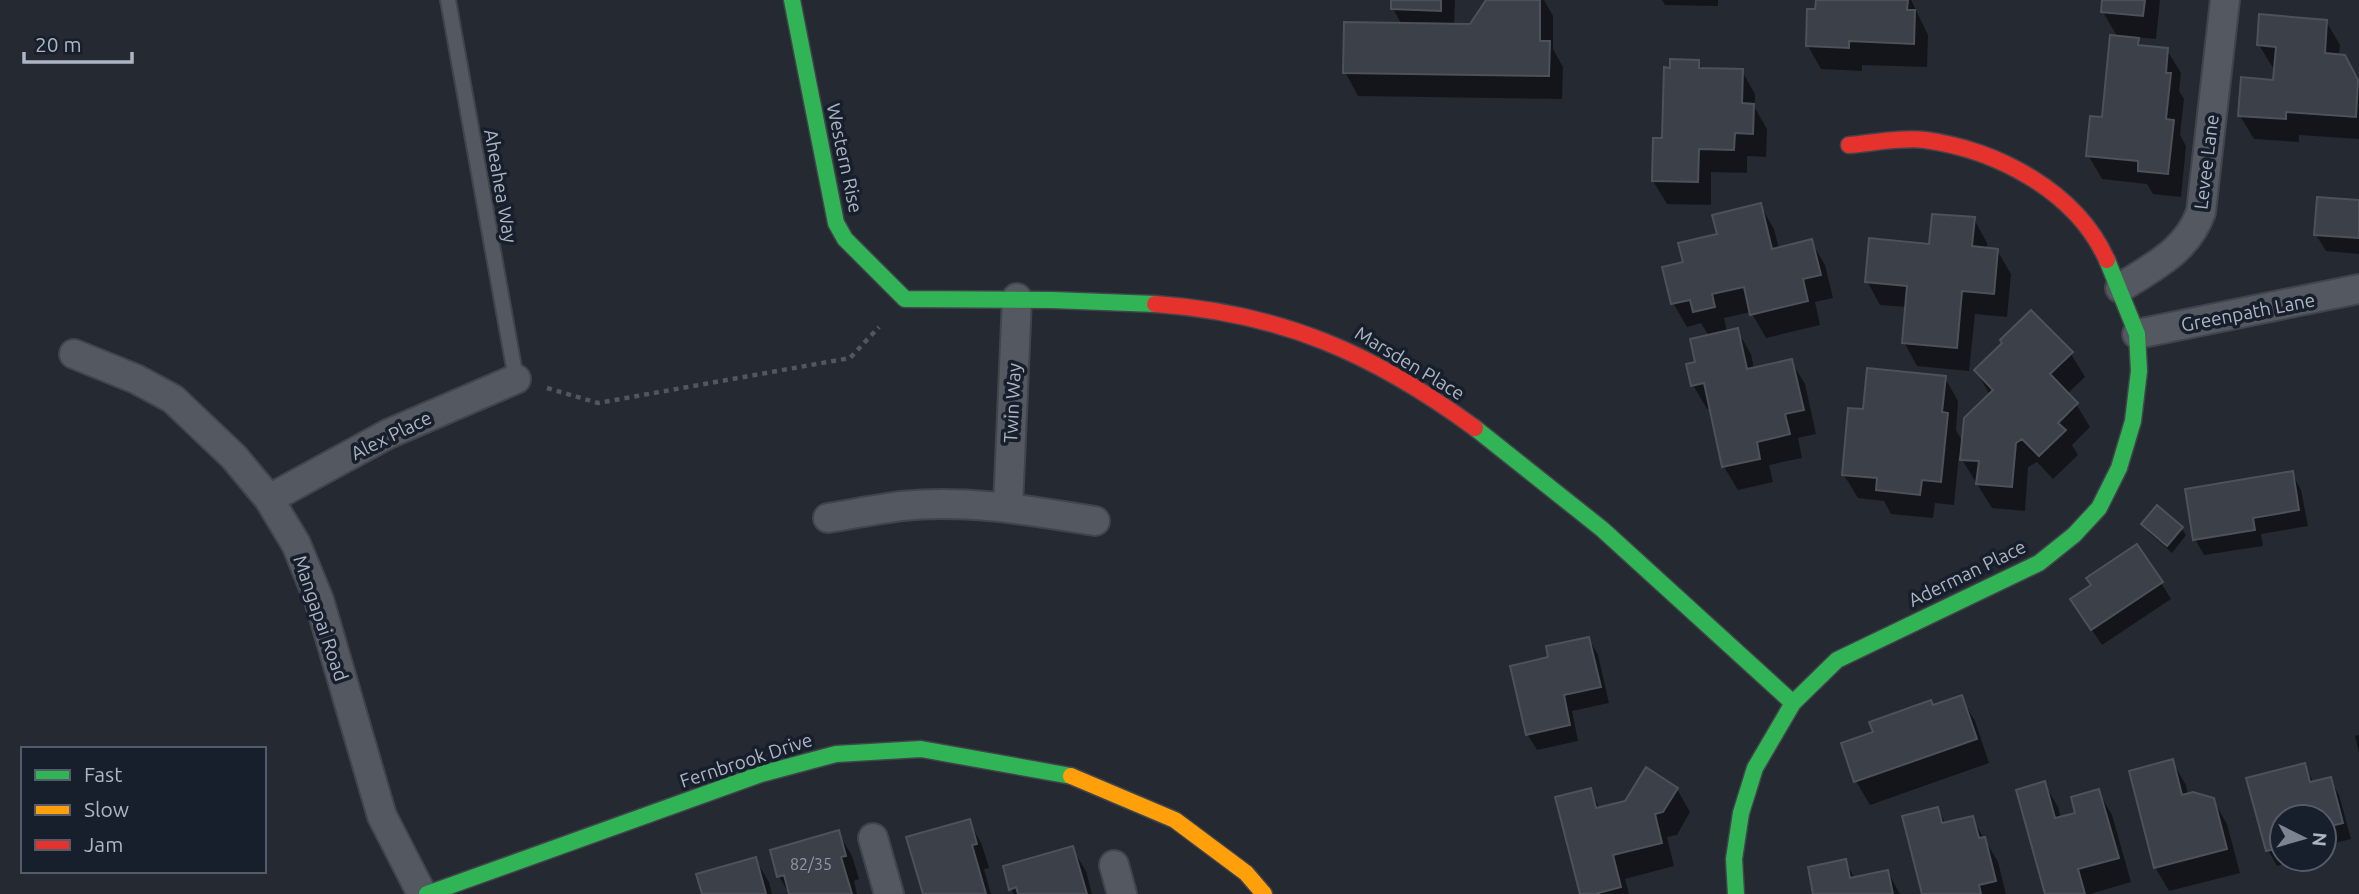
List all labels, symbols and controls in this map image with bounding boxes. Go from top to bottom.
scale bar [24,21,133,65]
text: 20 m [35,32,82,56]
street label: Western Rise [823,101,867,215]
street label: Levee Lane [2189,113,2223,211]
street label: Aheahea Way [480,127,522,245]
street label: Greenpath Lane [2179,288,2317,336]
street label: Marsden Place [1351,322,1469,404]
street label: Twin Way [999,363,1025,443]
street label: Alex Place [347,406,435,464]
street label: Aderman Place [1905,535,2029,611]
street label: Mangapai Road [289,552,353,684]
street label: Fernbrook Drive [677,728,815,792]
legend [21,747,266,873]
text: Fast [84,762,122,786]
text: Slow [84,797,129,821]
north arrow [2268,803,2338,873]
text: N [2308,831,2332,848]
text: Jam [84,832,123,856]
house number: 82/35 [790,855,832,873]

